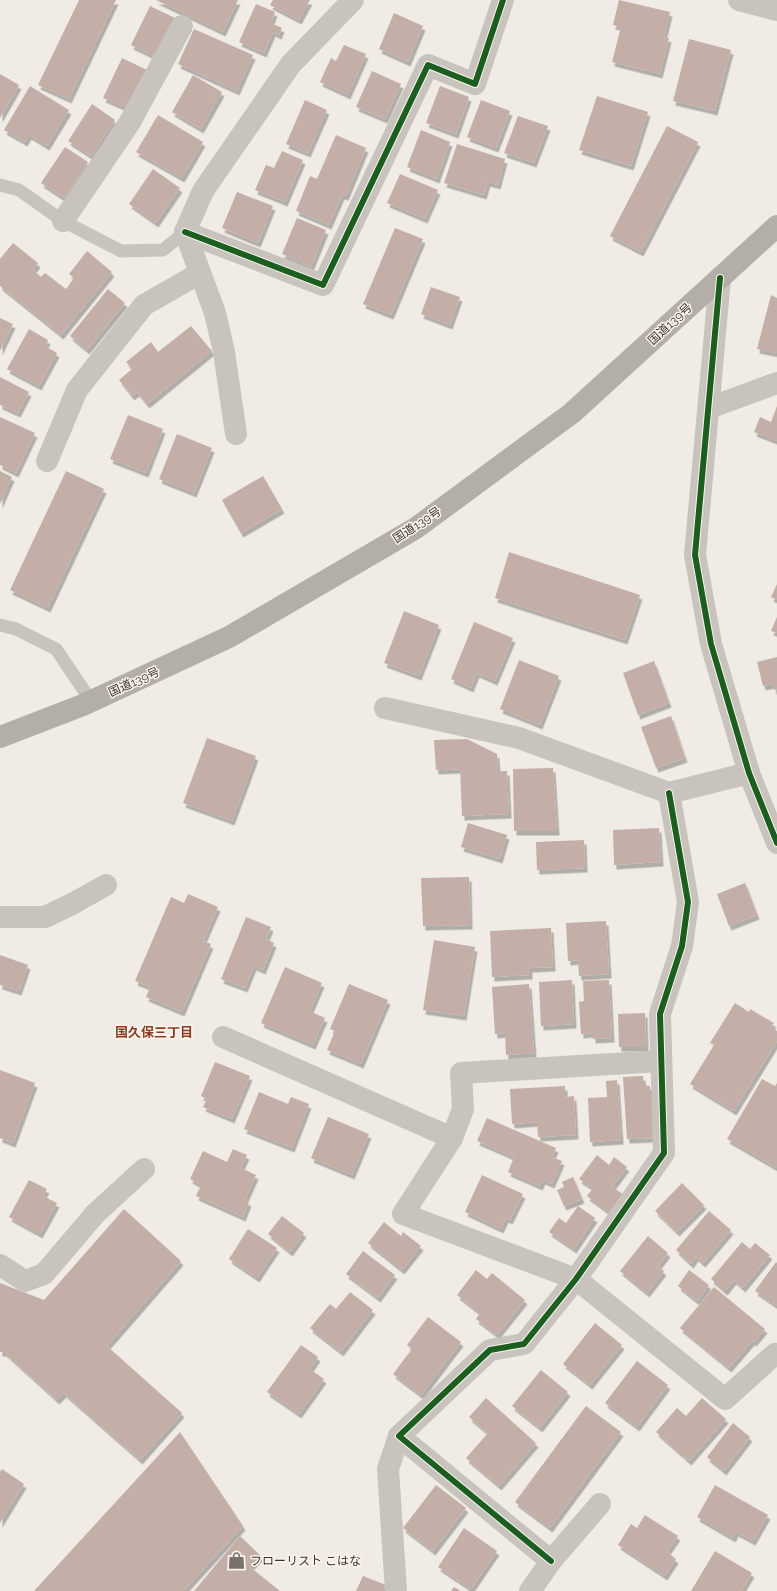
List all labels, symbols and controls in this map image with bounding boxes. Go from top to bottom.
street label: 国道139号 [645,300,695,348]
street label: 国道139号 [390,504,444,546]
street label: 国道139号 [106,665,162,699]
district label: 国久保三丁目 [115,1025,193,1040]
shop icon: フローリスト こはな [227,1551,247,1571]
place label: フローリスト こはな [250,1554,361,1568]

